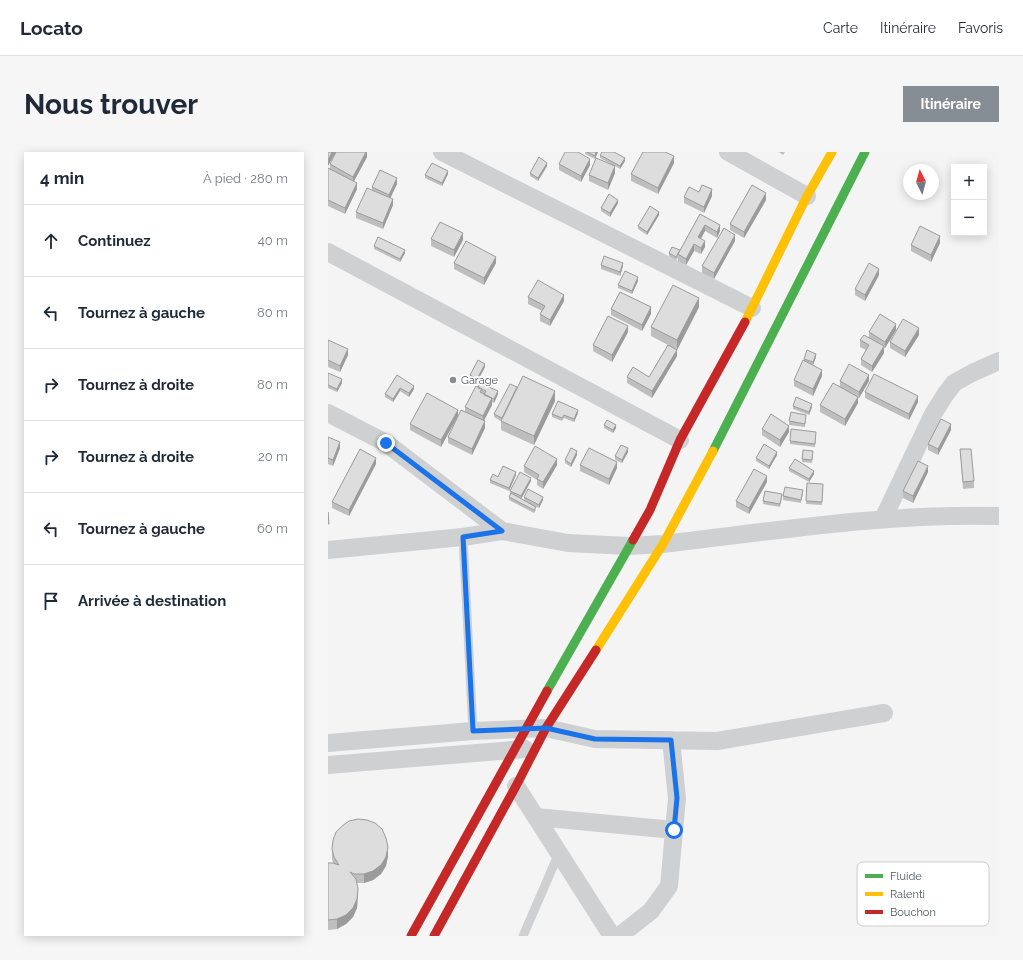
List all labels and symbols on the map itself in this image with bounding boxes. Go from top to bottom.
north arrow [903,164,939,200]
place label: Garage [461,374,499,387]
marker: Garage [448,375,458,385]
route end [377,434,395,452]
route start [665,821,683,839]
legend [857,862,989,926]
text: Fluide [890,870,922,883]
text: Ralenti [890,888,925,901]
text: Bouchon [890,906,936,919]

